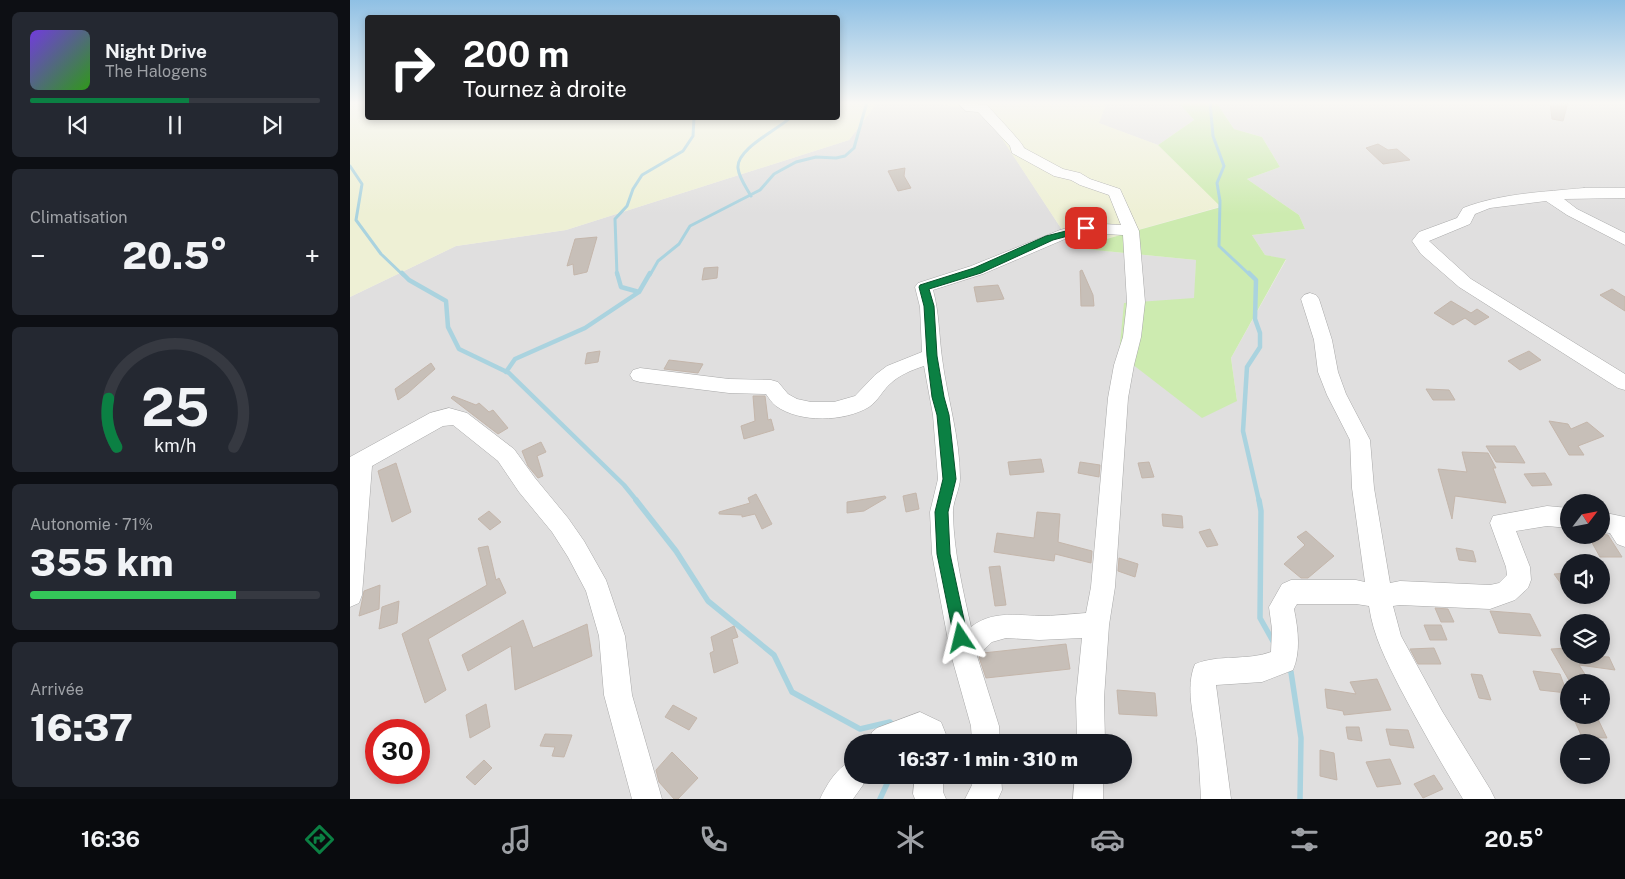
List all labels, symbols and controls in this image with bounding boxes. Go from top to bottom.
text: 200 m [463,34,569,75]
icon: right [380,35,445,100]
text: Night Drive [105,40,207,62]
text: The Halogens [105,62,207,81]
text: Tournez à droite [463,76,627,102]
icon: previous [64,111,92,139]
icon: pause [161,111,189,139]
icon: next [258,111,286,139]
pin [1065,207,1107,249]
text: Climatisation [30,208,127,227]
icon: arrive [1072,214,1100,242]
text: 20.5° [122,233,228,278]
text: − [30,239,46,272]
text: + [304,239,320,272]
text: 25 [141,377,209,438]
text: km/h [154,435,196,456]
north arrow [1560,494,1610,544]
map controls [1560,494,1610,784]
text: Autonomie · 71% [30,515,153,534]
text: 355 km [30,540,174,585]
button: sound [1560,554,1610,604]
position arrow [934,611,986,663]
button: layers [1560,614,1610,664]
button: + [1560,674,1610,724]
text: Arrivée [30,680,84,699]
text: 16:37 [30,705,133,750]
speed limit sign: 30 [365,719,430,784]
button: − [1560,734,1610,784]
text: 16:37 · 1 min · 310 m [898,748,1078,770]
icon: directions [302,822,337,857]
icon: music [499,822,534,857]
icon: phone [696,822,731,857]
icon: climate [893,822,928,857]
icon: car [1090,822,1125,857]
icon: filters [1287,822,1322,857]
text: 16:36 [81,826,140,852]
text: 20.5° [1485,826,1544,852]

